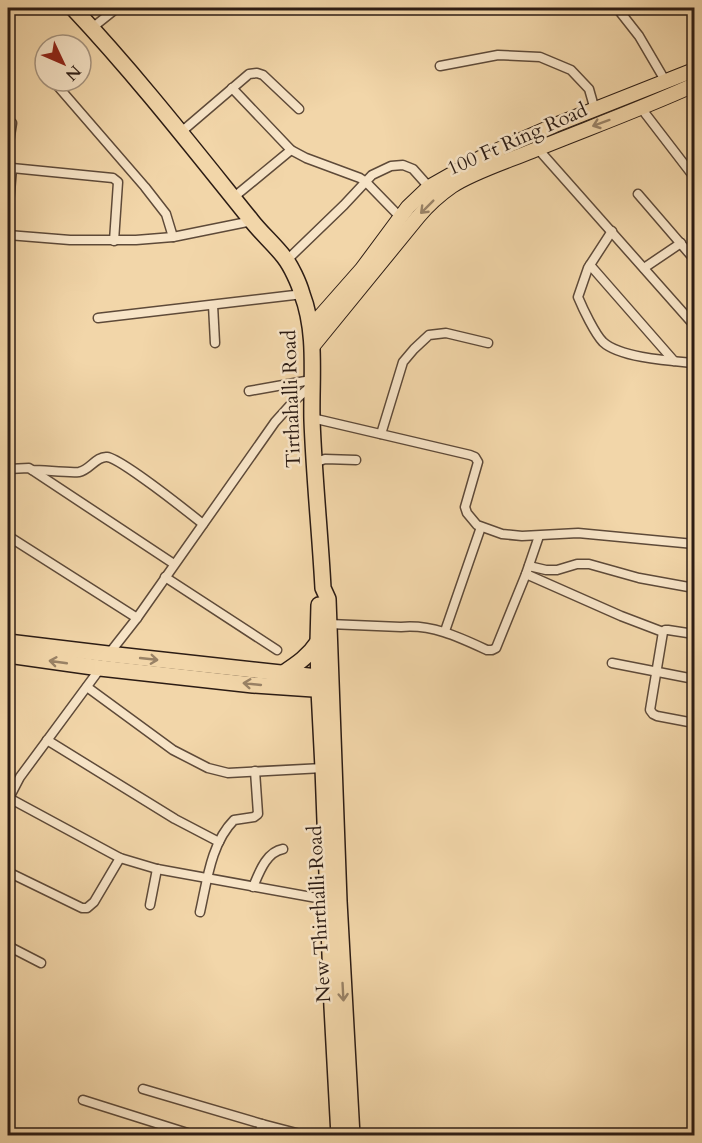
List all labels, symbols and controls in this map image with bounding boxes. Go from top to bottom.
north arrow [33,33,93,93]
text: N [60,60,86,85]
street label: 100 Ft Ring Road [443,96,592,182]
one-way arrow [592,118,611,129]
one-way arrow [420,200,435,215]
street label: Tirthahalli Road [275,329,307,469]
one-way arrow [139,654,158,665]
one-way arrow [49,657,69,668]
one-way arrow [243,678,263,689]
street label: New Thirthalli Road [301,824,337,1003]
one-way arrow [338,982,349,1002]

